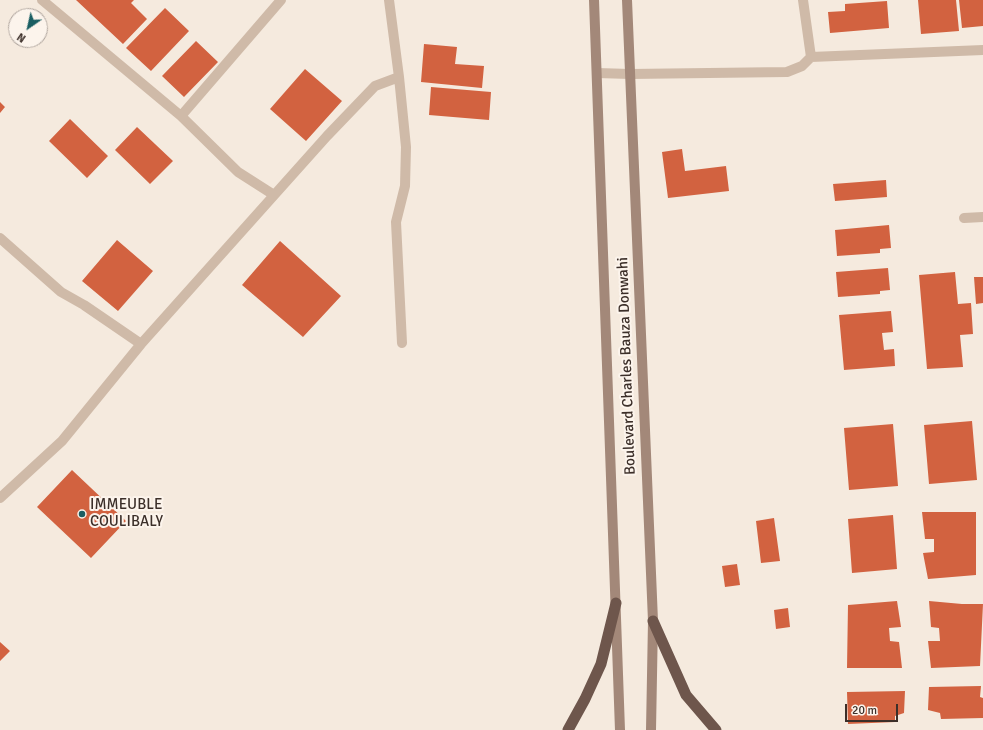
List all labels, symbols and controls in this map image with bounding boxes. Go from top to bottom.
north arrow [8,8,48,48]
text: N [15,30,28,45]
street label: Boulevard Charles Bauza Donwahi [614,257,640,475]
place label: IMMEUBLE COULIBALY [90,496,163,531]
marker: IMMEUBLE COULIBALY [77,509,87,519]
scale bar [847,696,900,722]
text: 20 m [852,703,877,718]

